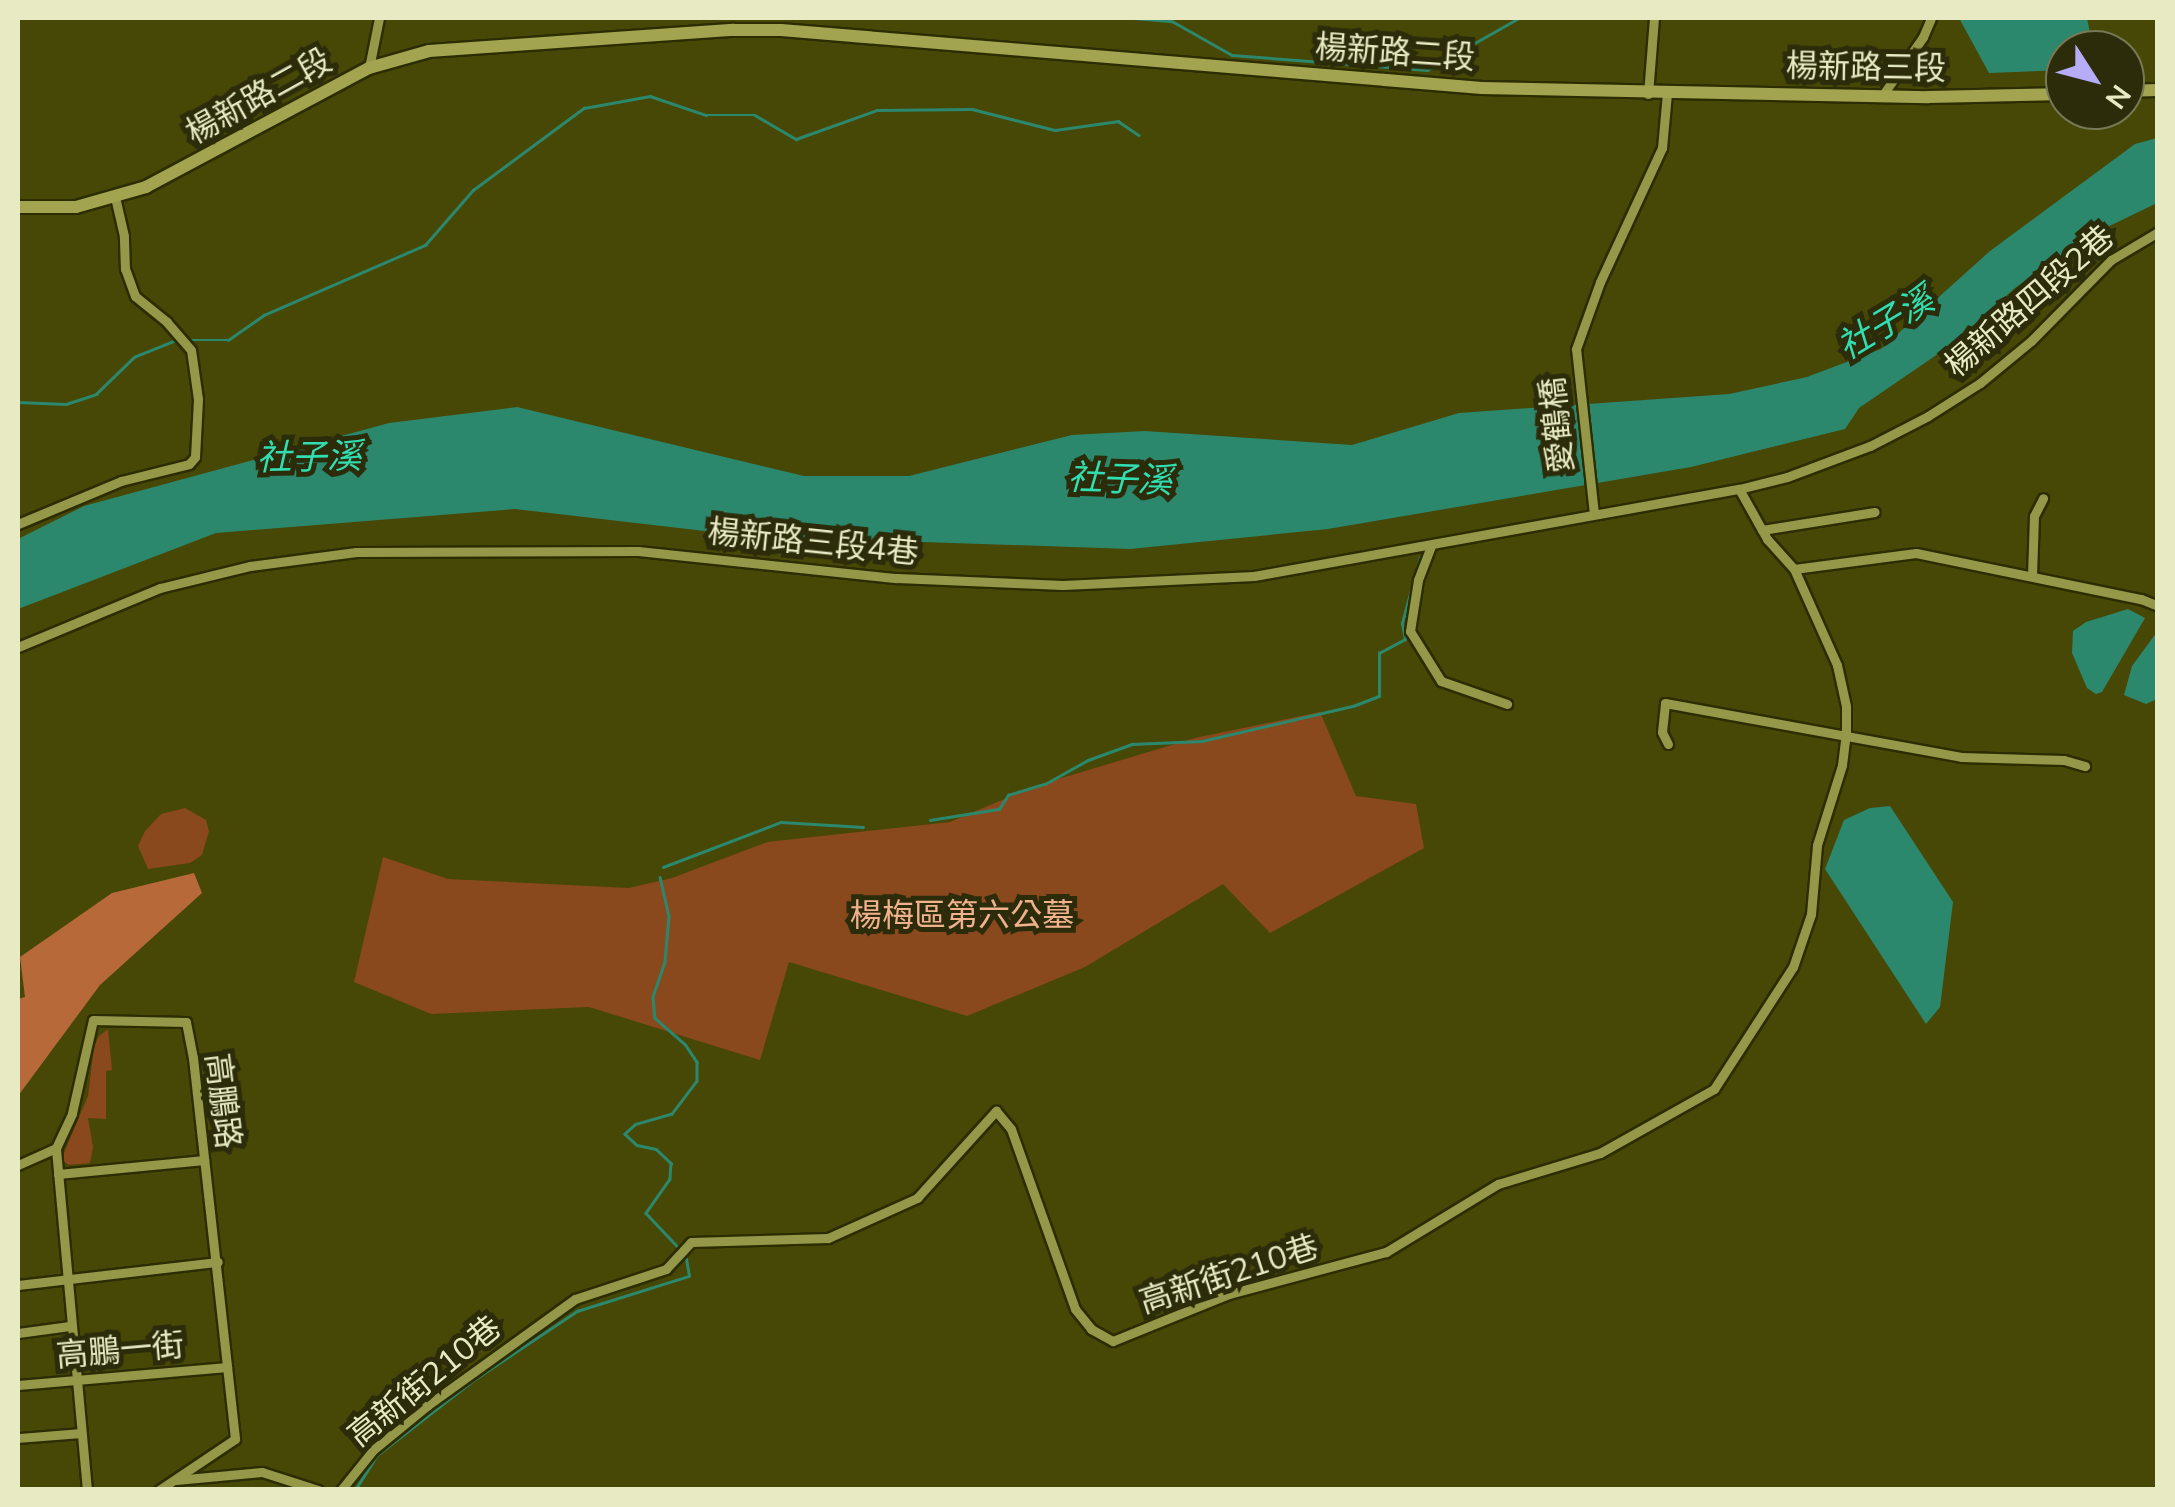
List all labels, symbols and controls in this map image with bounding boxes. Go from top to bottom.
street label: 楊新路二段 [1314,28,1476,78]
north arrow [2045,30,2145,130]
street label: 楊新路二段 [180,41,338,153]
street label: 楊新路三段 [1786,47,1946,89]
text: N [2096,77,2139,116]
street label: 楊新路四段2巷 [1938,218,2122,386]
water label: 社子溪 [1830,279,1942,369]
street label: 愛鶴橋 [1534,375,1582,475]
water label: 社子溪 [256,436,362,480]
water label: 社子溪 [1067,457,1173,503]
street label: 楊新路三段4巷 [706,513,920,573]
park label: 楊梅區第六公墓 [850,897,1074,935]
street label: 高鵬路 [197,1051,247,1151]
street label: 高新街210巷 [1135,1228,1323,1322]
street label: 高新街210巷 [341,1309,509,1455]
street label: 高鵬一街 [55,1326,185,1376]

